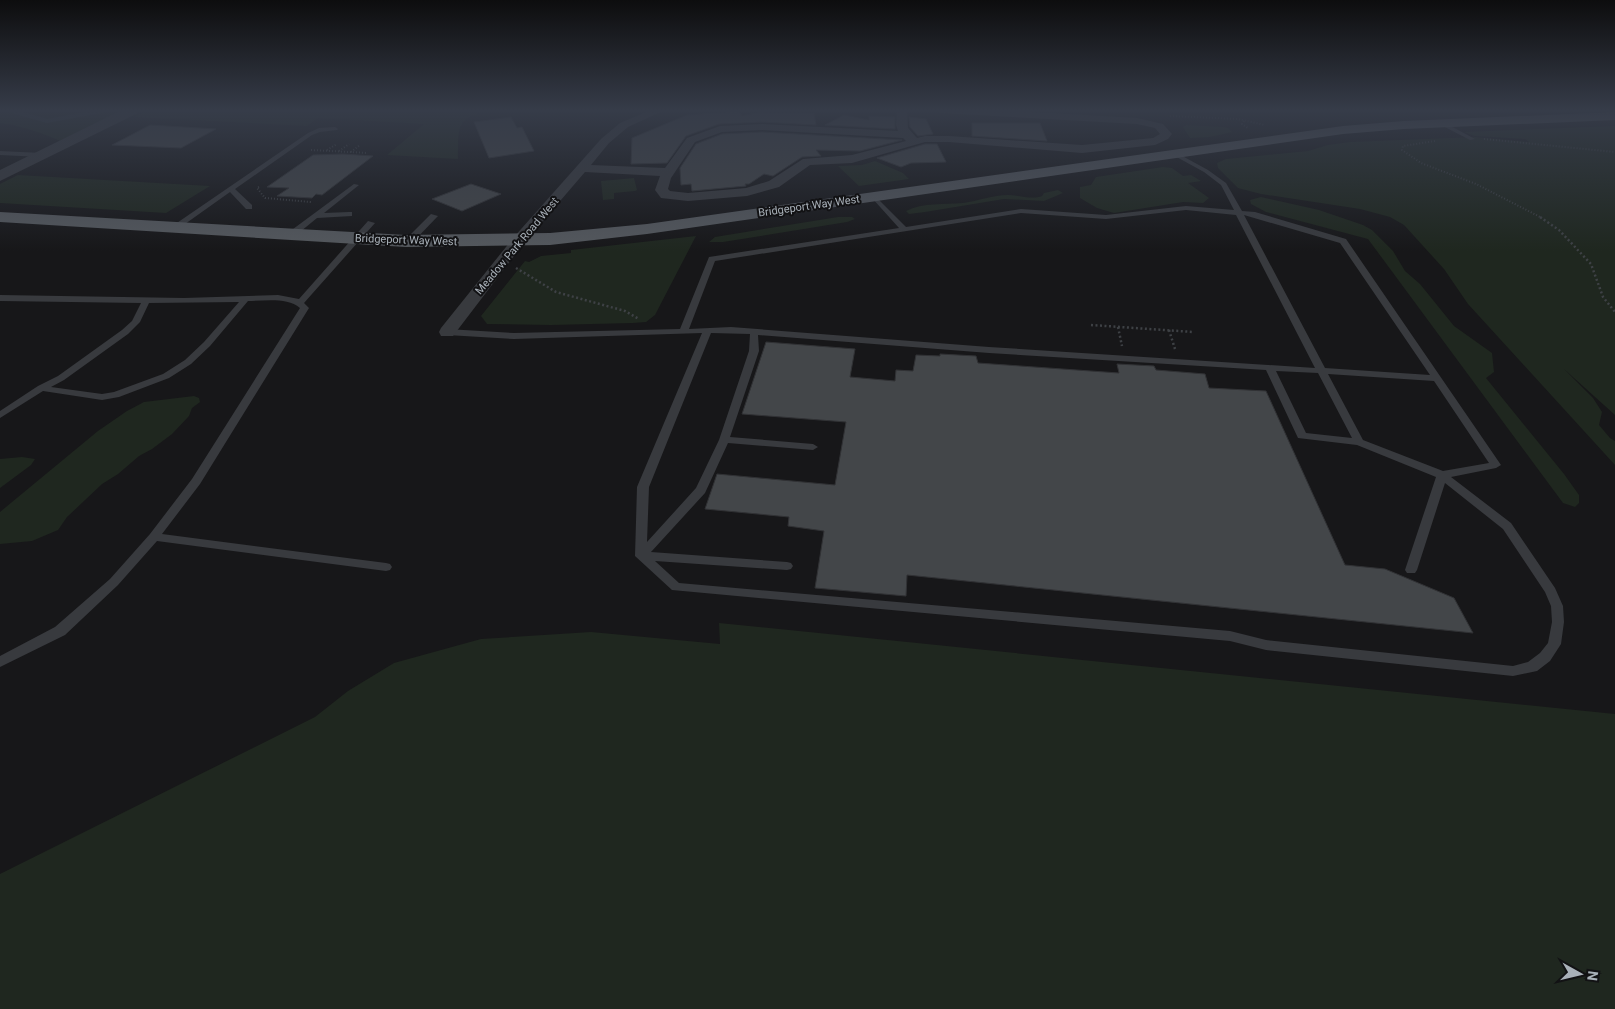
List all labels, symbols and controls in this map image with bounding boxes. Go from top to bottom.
street label: Bridgeport Way West [757,192,861,220]
street label: Meadow Park Road West [473,195,562,297]
street label: Bridgeport Way West [355,232,458,248]
north arrow [1555,949,1605,999]
text: N [1584,970,1601,982]

